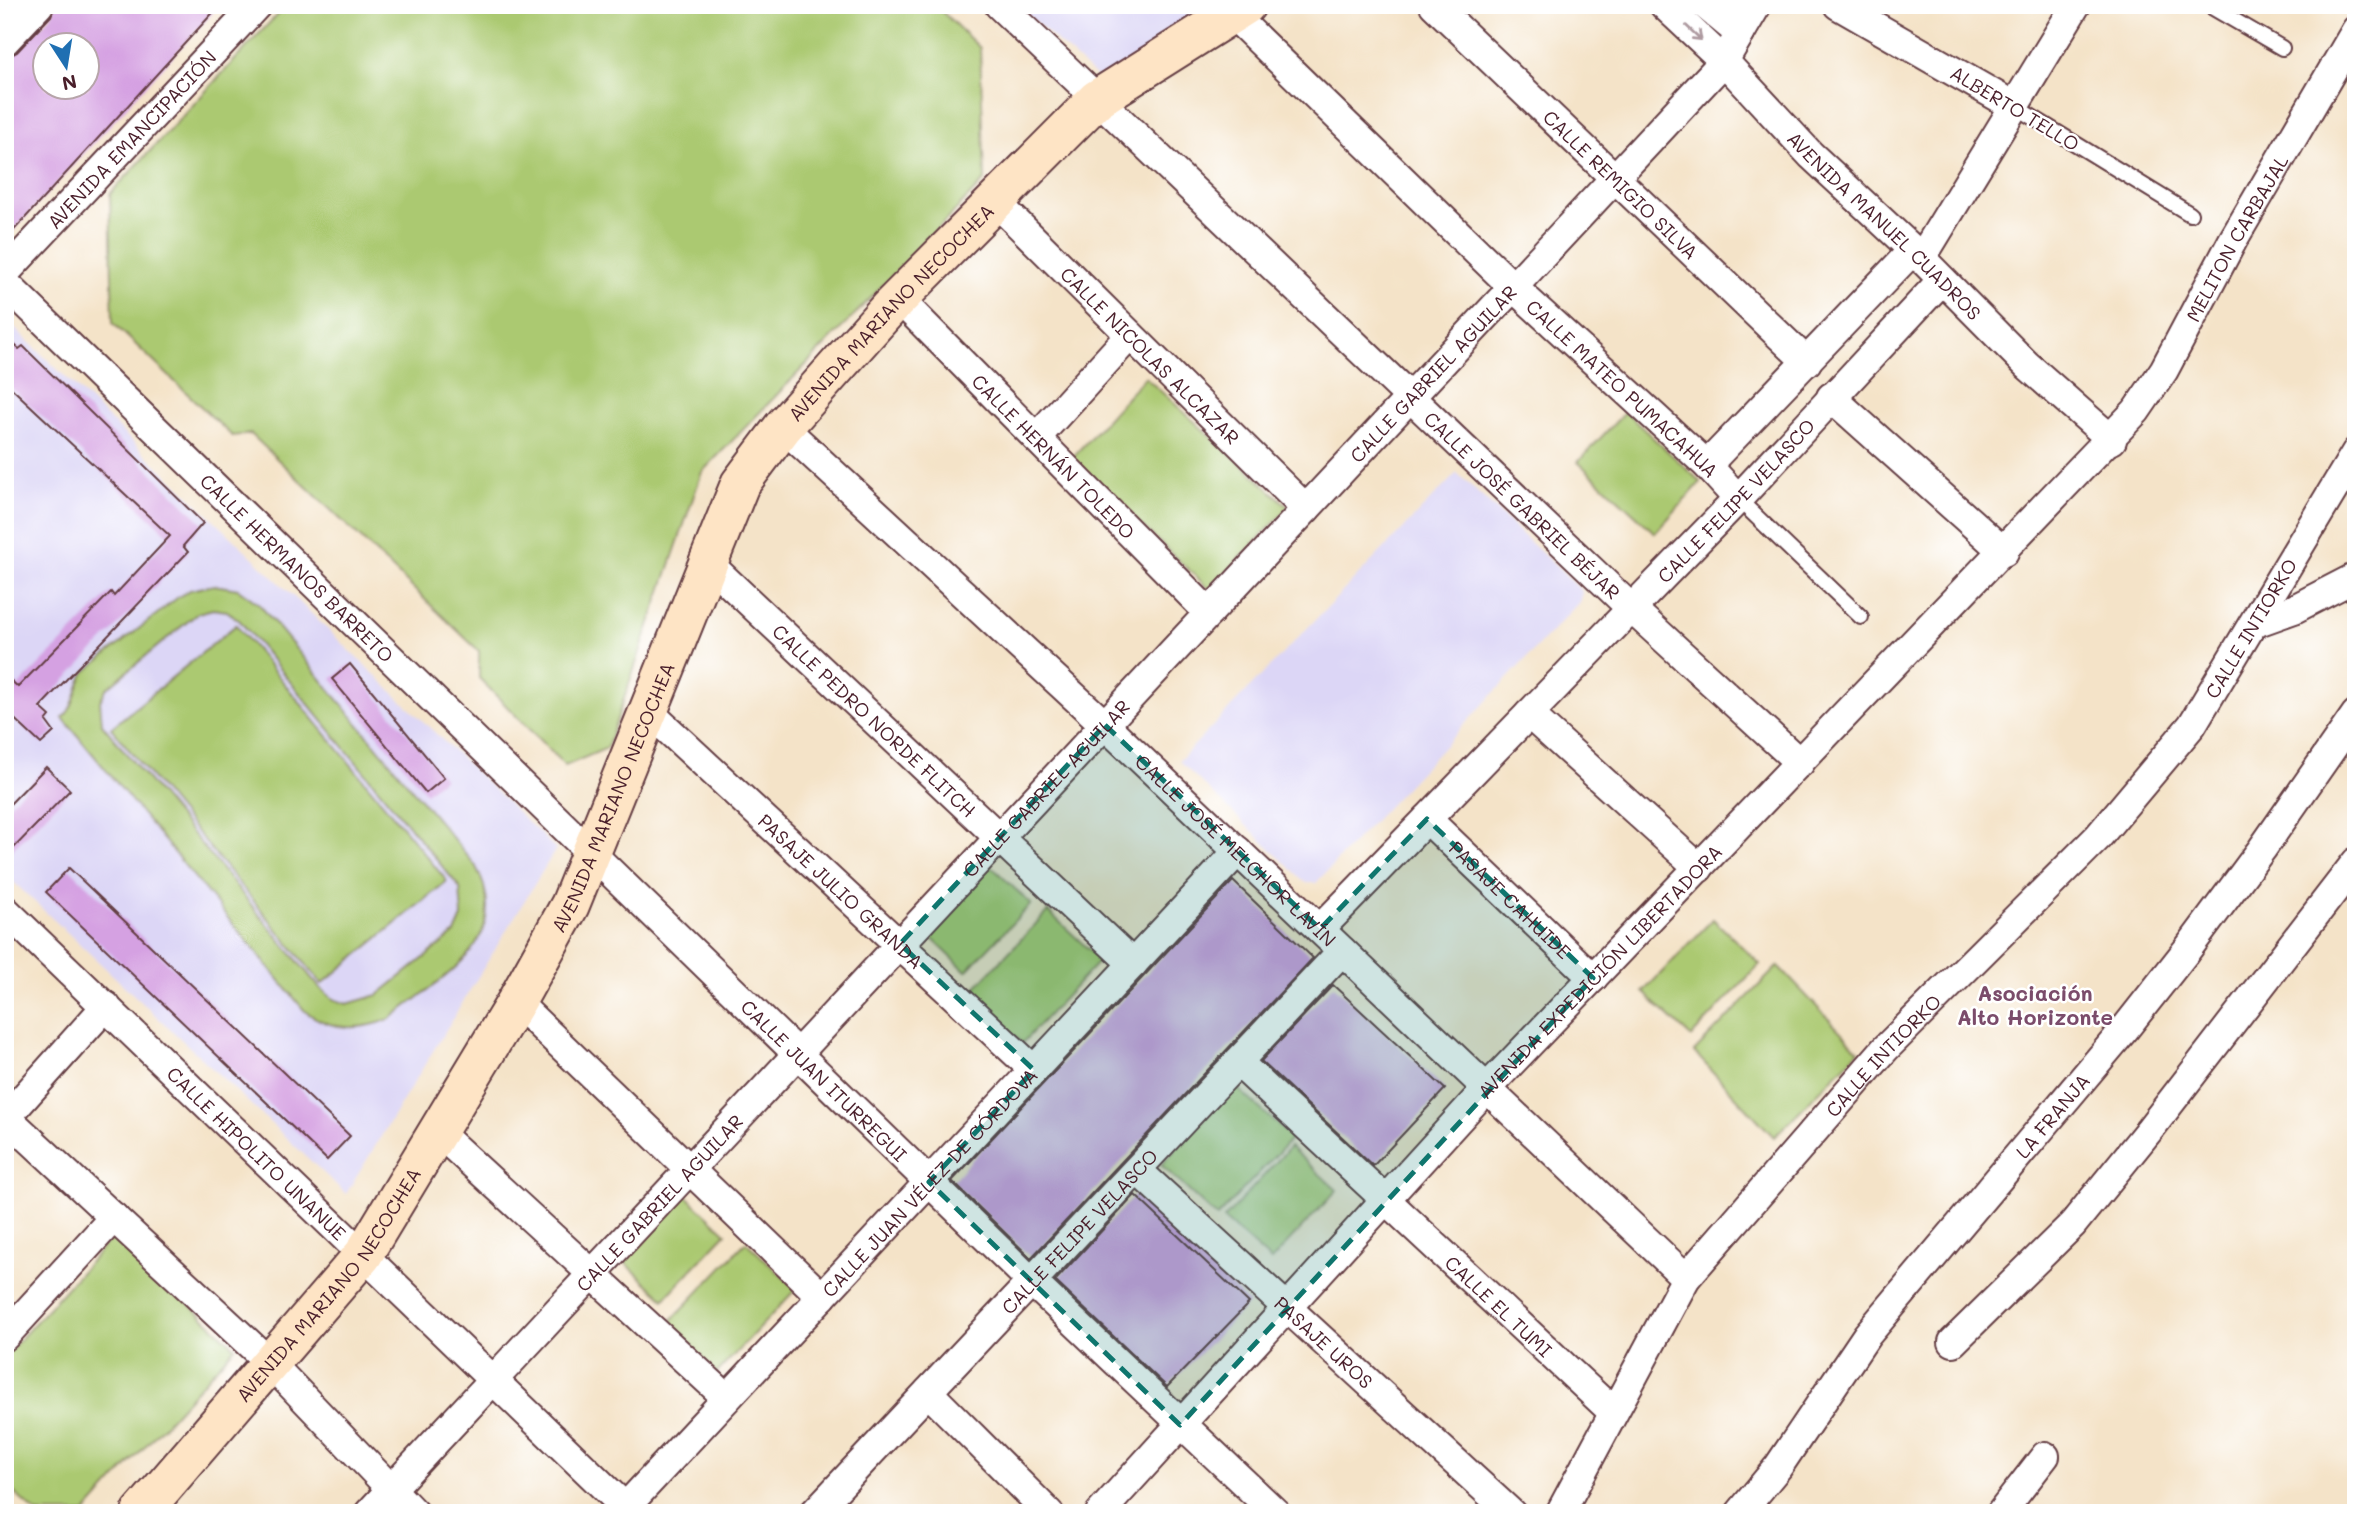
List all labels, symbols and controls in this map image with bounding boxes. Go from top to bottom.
one-way arrow [1685,25,1702,42]
north arrow [32,32,102,102]
street label: AVENIDA EMANCIPACIÓN [42,45,220,233]
street label: ALBERTO TELLO [1946,60,2084,156]
street label: CALLE REMIGIO SILVA [1538,104,1704,264]
street label: AVENIDA MANUEL CUADROS [1783,126,1987,325]
street label: MELITON CARBAJAL [2180,150,2293,326]
street label: AVENIDA MARIANO NECOCHEA [782,198,999,426]
street label: CALLE NICOLAS ALCAZAR [1056,261,1246,449]
street label: CALLE GABRIEL AGUILAR [1344,279,1522,467]
street label: CALLE MATEO PUMACAHUA [1522,293,1724,482]
street label: CALLE HERNÁN TOLEDO [967,368,1141,544]
street label: CALLE JOSÉ GABRIEL BÉJAR [1419,405,1626,604]
street label: CALLE FELIPE VELASCO [1651,413,1820,588]
street label: CALLE HERMANOS BARRETO [195,468,400,667]
street label: CALLE INTIORKO [2199,553,2302,702]
street label: CALLE PEDRO NORDE FLITCH [768,618,982,822]
street label: AVENIDA MARIANO NECOCHEA [545,658,679,936]
street label: CALLE GABRIEL AGUILAR [957,694,1135,882]
street label: CALLE JOSÉ MELCHOR LAVÍN [1130,748,1342,952]
street label: PASAJE JULIO GRANDA [753,808,929,974]
street label: PASAJE CAHUIDE [1444,835,1577,964]
street label: AVENIDA EXPEDICIÓN LIBERTADORA [1471,838,1727,1103]
district label: Asociación Alto Horizonte [1957,979,2113,1030]
street label: CALLE INTIORKO [1820,988,1946,1122]
street label: CALLE JUAN ITURREGUI [736,994,913,1166]
street label: CALLE HIPOLITO UNANUE [162,1061,352,1245]
street label: CALLE JUAN VÉLEZ DE CÓRDOVA [816,1062,1042,1302]
street label: LA FRANJA [2009,1068,2095,1163]
street label: CALLE GABRIEL AGUILAR [570,1108,748,1296]
street label: CALLE FELIPE VELASCO [995,1143,1163,1319]
street label: AVENIDA MARIANO NECOCHEA [230,1162,426,1407]
street label: CALLE EL TUMI [1440,1250,1558,1362]
street label: PASAJE UROS [1270,1290,1379,1393]

